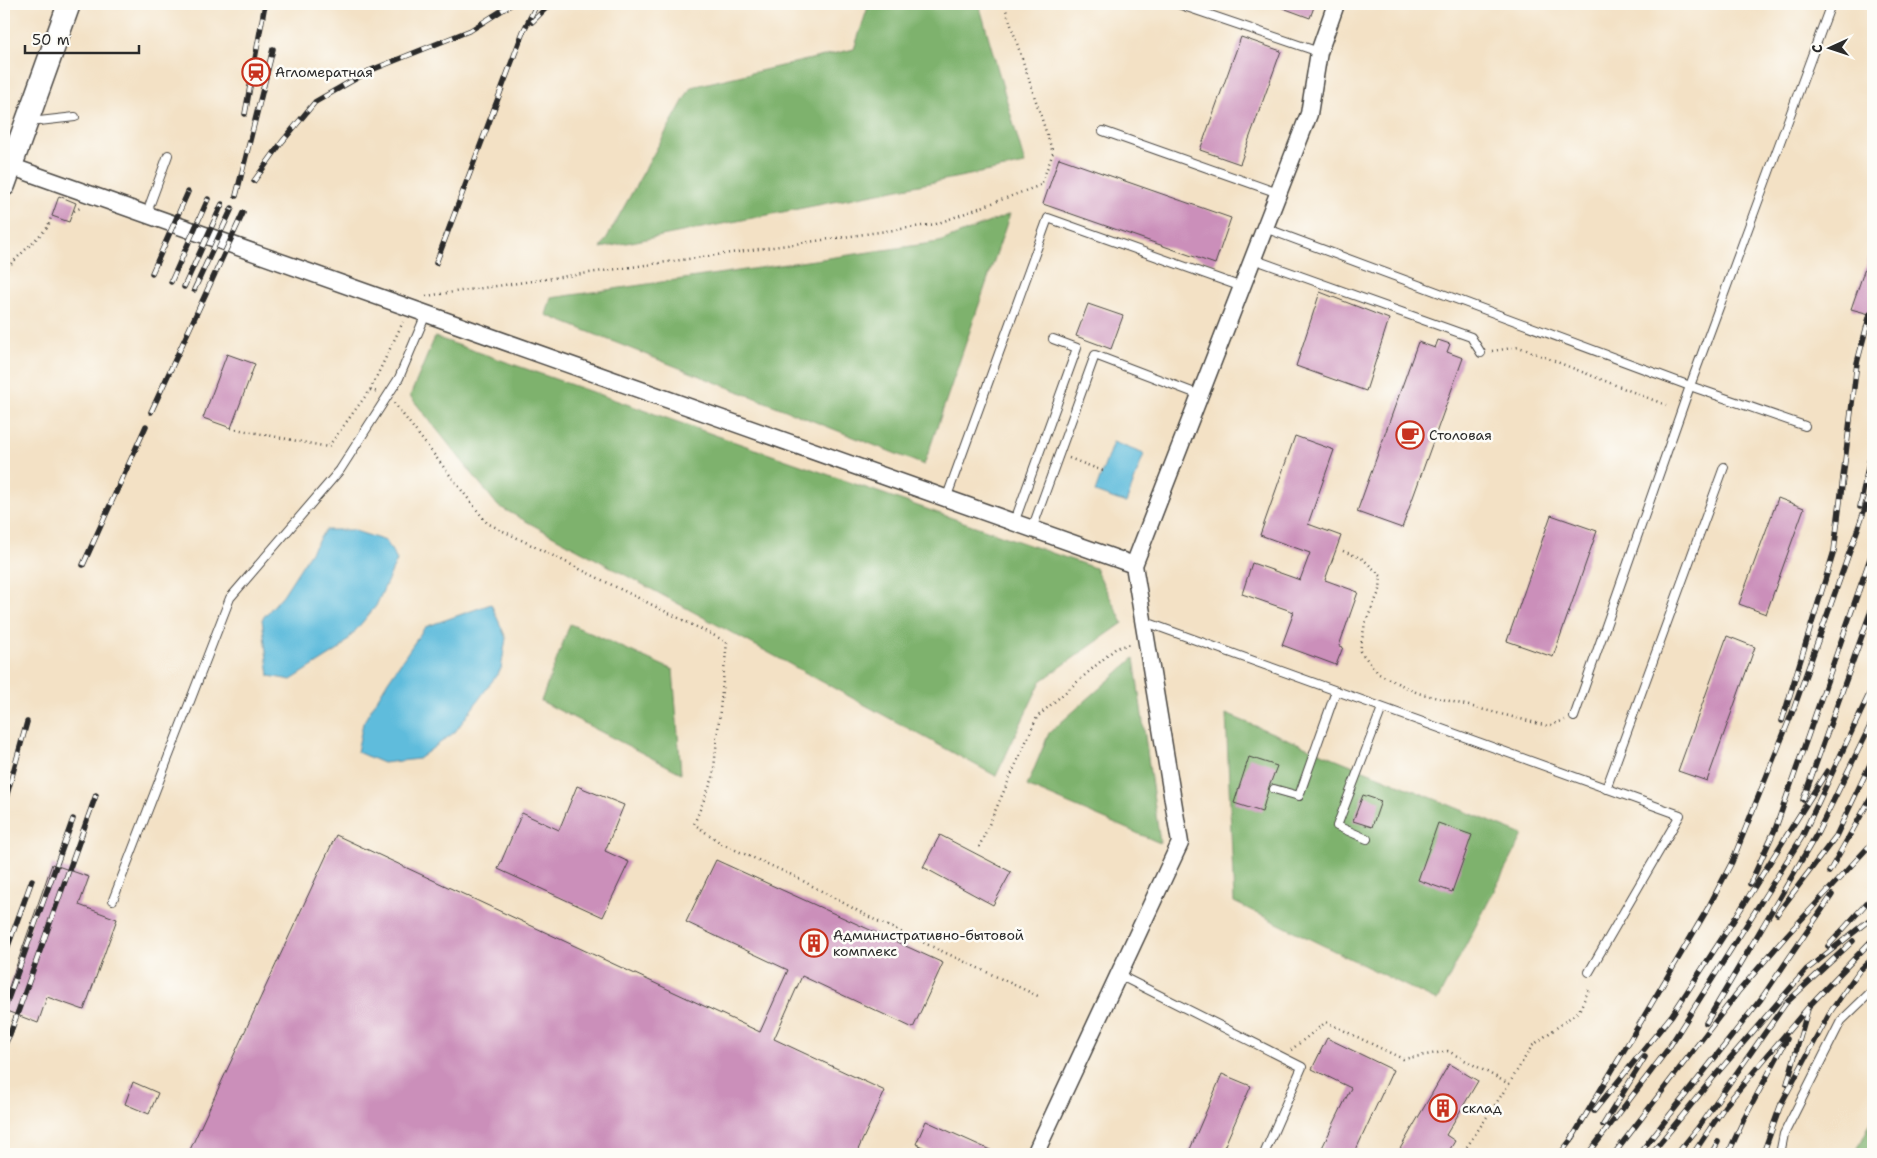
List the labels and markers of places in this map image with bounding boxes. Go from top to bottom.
station icon: Агломератная [241,57,271,87]
place label: Агломератная [275,63,373,81]
cafe icon: Столовая [1395,420,1425,450]
place label: Столовая [1429,426,1492,444]
place label: Административно-бытовой комплекс [833,926,1024,960]
building icon: Административно-бытовой комплекс [799,928,829,958]
building icon: склад [1428,1093,1458,1123]
place label: склад [1462,1099,1502,1117]

